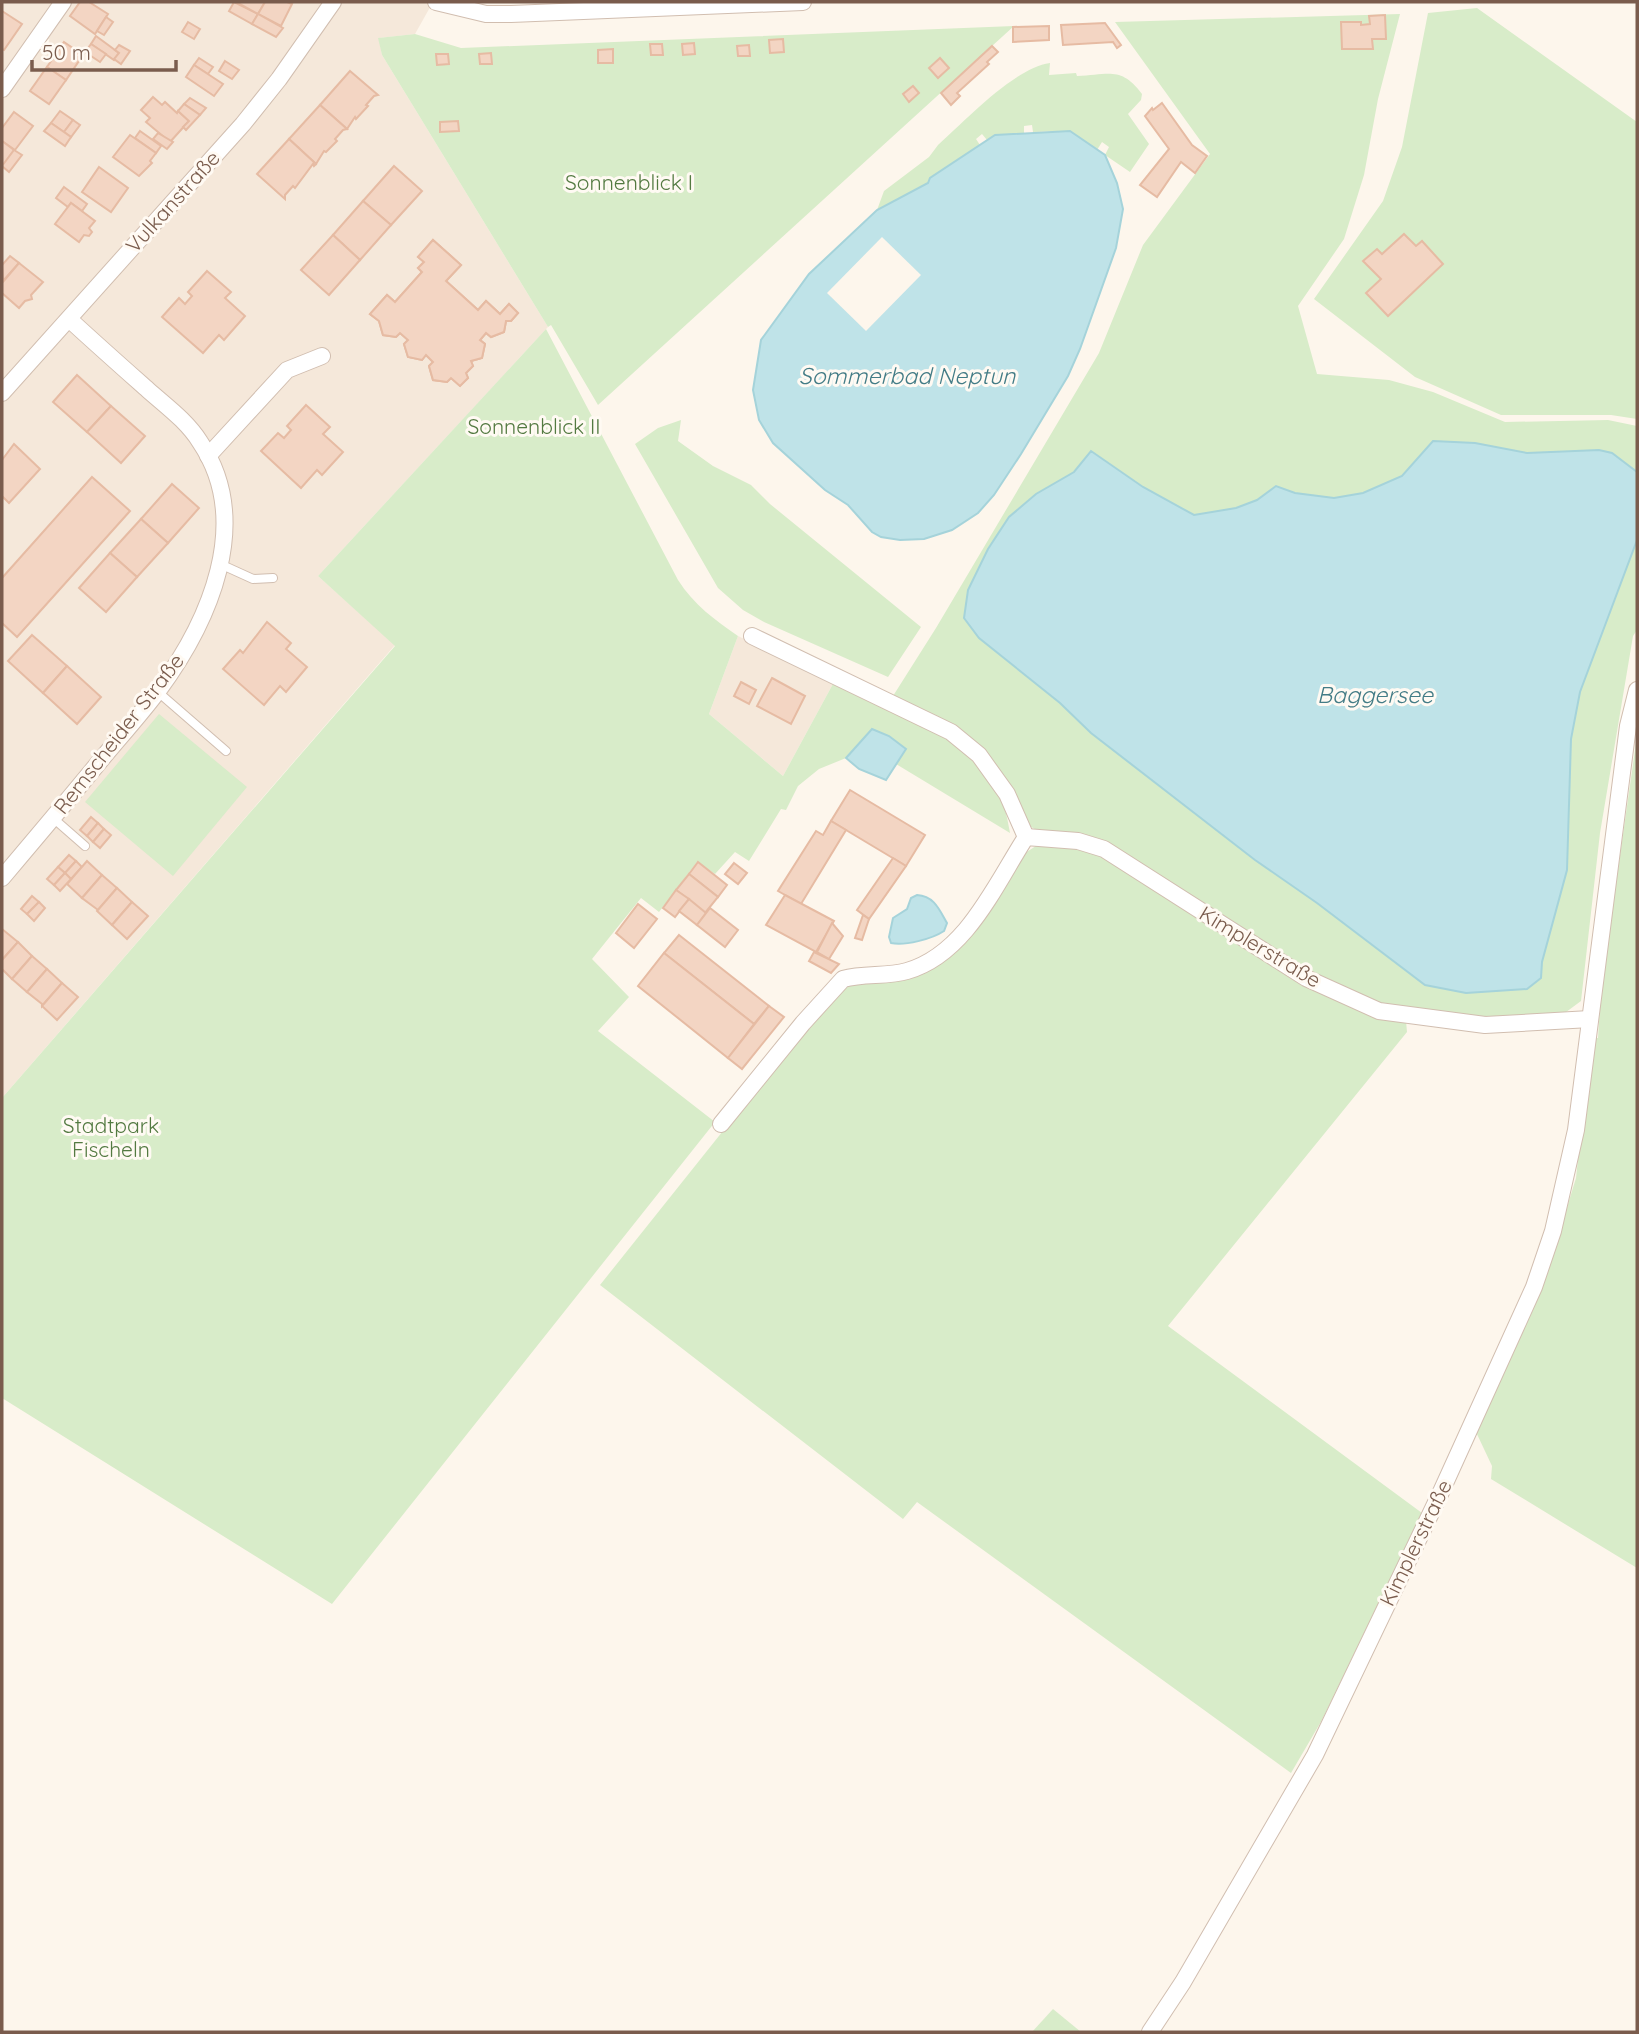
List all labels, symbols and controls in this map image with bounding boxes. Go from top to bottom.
scale bar [32,28,175,72]
text: 50 m [42,39,91,65]
street label: Vulkanstraße [120,145,225,258]
park label: Sonnenblick I [565,169,693,195]
water label: Sommerbad Neptun [799,361,1016,390]
park label: Sonnenblick II [467,413,601,439]
street label: Remscheider Straße [47,648,189,819]
water label: Baggersee [1317,680,1434,709]
street label: Kimplerstraße [1195,900,1326,993]
park label: Stadtpark Fischeln [63,1112,159,1162]
street label: Kimplerstraße [1373,1475,1457,1610]

